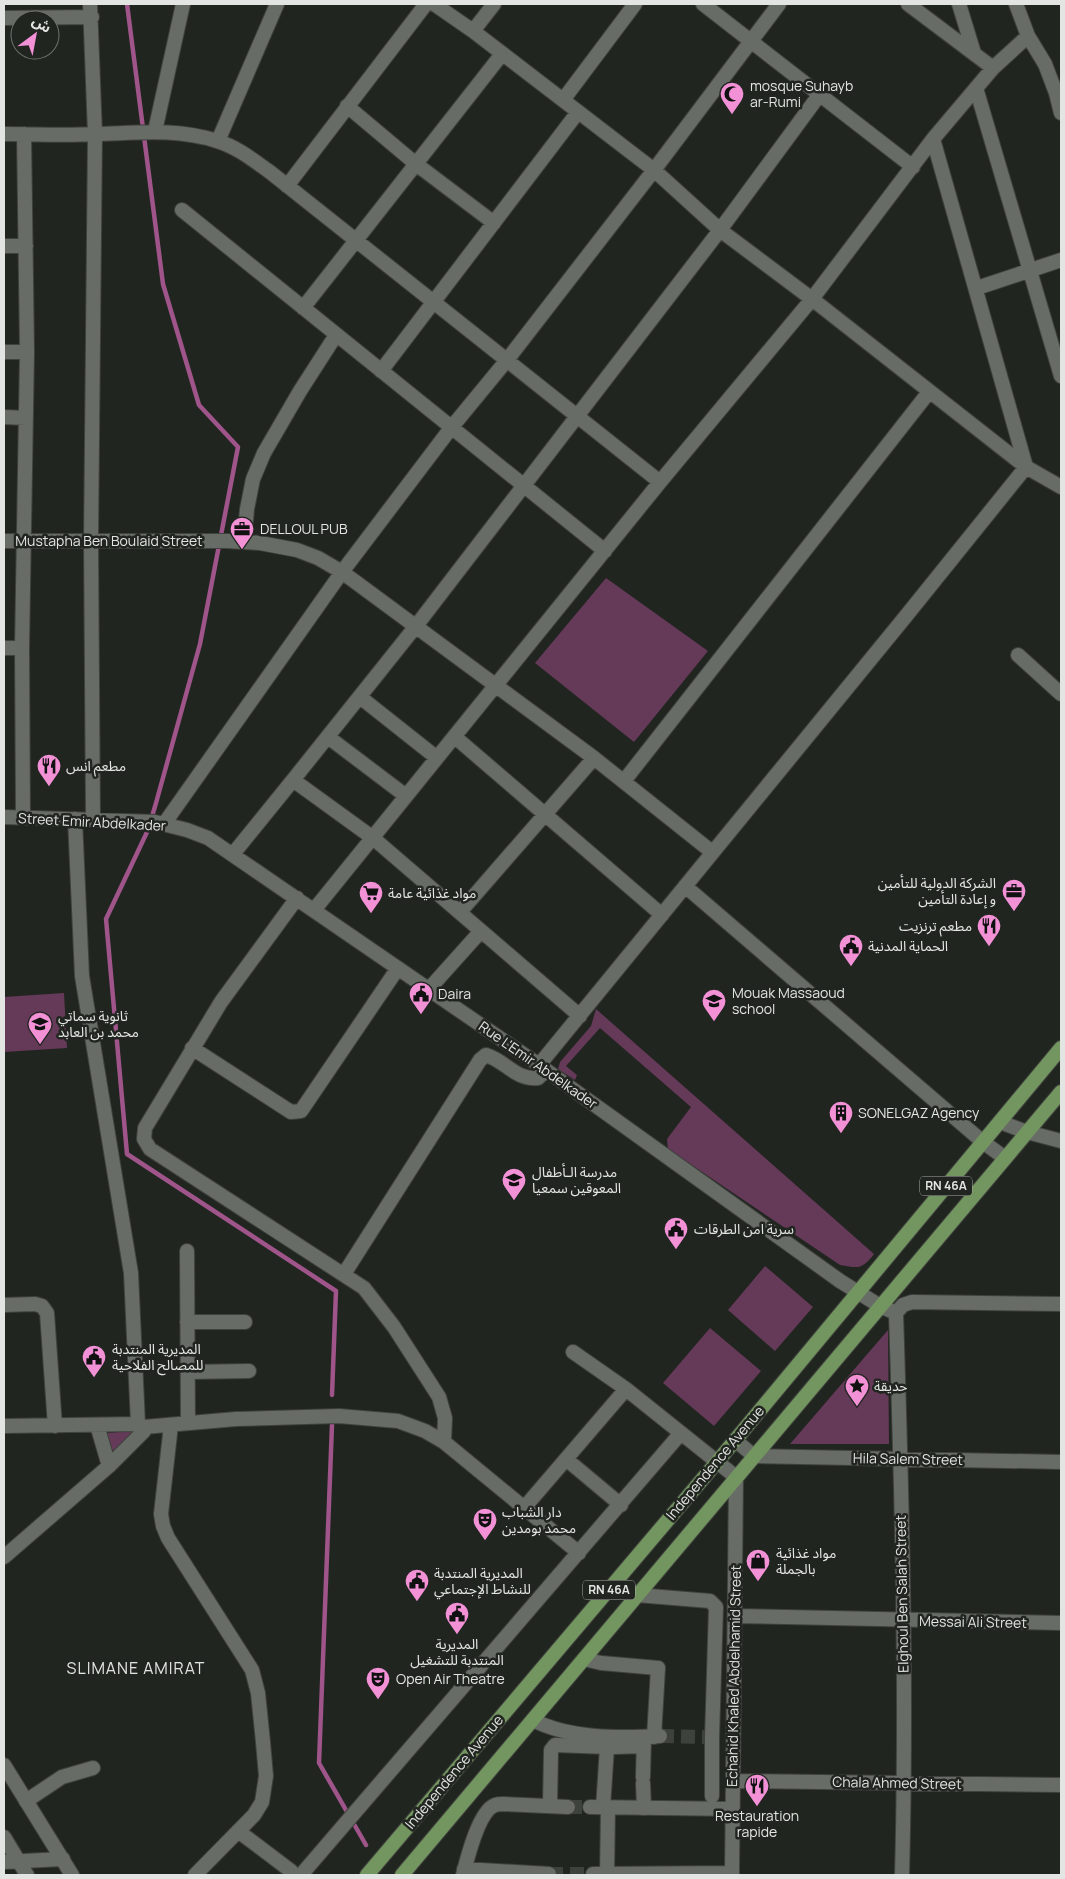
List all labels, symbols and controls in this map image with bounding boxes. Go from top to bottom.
north arrow [10,10,60,60]
text: ش [29,10,55,37]
place label: mosque Suhayb ar-Rumi [750,76,853,111]
mosque icon: mosque Suhayb ar-Rumi [719,81,745,115]
office icon: DELLOUL PUB [229,516,255,550]
place label: DELLOUL PUB [260,519,348,538]
street label: Mustapha Ben Boulaid Street [15,531,203,550]
restaurant icon: مطعم انس [36,753,62,787]
place label: مطعم انس [66,756,126,777]
street label: Street Emir Abdelkader [18,808,166,835]
place label: الشركة الدولية للتأمين و إعادة التأمين [878,873,996,909]
office icon: الشركة الدولية للتأمين و إعادة التأمين [1001,878,1027,912]
supermarket icon: مواد غذائية عامة [358,880,384,914]
place label: مواد غذائية عامة [388,883,476,902]
restaurant icon: مطعم ترنزيت [976,913,1002,947]
place label: مطعم ترنزيت [899,916,972,937]
public building icon: الحماية المدنية [838,933,864,967]
place label: الحماية المدنية [868,936,948,955]
public building icon: Daira [408,981,434,1015]
place label: Mouak Massaoud school [732,983,845,1018]
place label: Daira [438,984,471,1003]
school or university icon: Mouak Massaoud school [701,988,727,1022]
place label: ثانوية سماتي محمد بن العابد [58,1006,139,1041]
school or university icon: ثانوية سماتي محمد بن العابد [27,1011,53,1045]
street label: Rue L'Emir Abdelkader [475,1016,601,1113]
building icon: SONELGAZ Agency [828,1100,854,1134]
place label: SONELGAZ Agency [858,1103,980,1122]
place label: مدرسة الـأطفال المعوقين سمعيا [532,1162,621,1197]
school or university icon: مدرسة الـأطفال المعوقين سمعيا [501,1167,527,1201]
road number: RN 46A [920,1176,972,1196]
public building icon: سرية امن الطرقات [663,1216,689,1250]
place label: سرية امن الطرقات [694,1219,794,1238]
place label: المديرية المنتدبة للمصالح الفلاحية [112,1339,203,1376]
public building icon: المديرية المنتدبة للمصالح الفلاحية [81,1344,107,1378]
place icon: حديقة [844,1373,870,1407]
place label: حديقة [874,1376,908,1395]
street label: Independence Avenue [661,1402,768,1524]
street label: Hila Salem Street [853,1448,964,1469]
place label: دار الشباب محمد بومدين [502,1502,576,1537]
theatre icon: دار الشباب محمد بومدين [472,1507,498,1541]
street label: Elghoul Ben Salah Street [891,1515,912,1673]
place label: مواد غذائية بالجملة [776,1543,836,1578]
shop icon: مواد غذائية بالجملة [745,1548,771,1582]
place label: المديرية المنتدبة للنشاط الإجتماعي [434,1563,531,1600]
street label: Echahid Khaled Abdelhamid Street [722,1565,745,1787]
public building icon: المديرية المنتدبة للنشاط الإجتماعي [404,1568,430,1602]
road number: RN 46A [583,1580,635,1600]
public building icon: المديرية المنتدبة للتشغيل [444,1601,470,1635]
street label: Messai Ali Street [919,1611,1027,1632]
place label: المديرية المنتدبة للتشغيل [410,1634,504,1669]
district label: SLIMANE AMIRAT [67,1657,205,1679]
theatre icon: Open Air Theatre [365,1666,391,1700]
place label: Open Air Theatre [396,1669,505,1688]
street label: Independence Avenue [400,1711,507,1833]
street label: Chala Ahmed Street [832,1772,962,1793]
restaurant icon: Restauration rapide [744,1773,770,1807]
place label: Restauration rapide [715,1806,799,1841]

